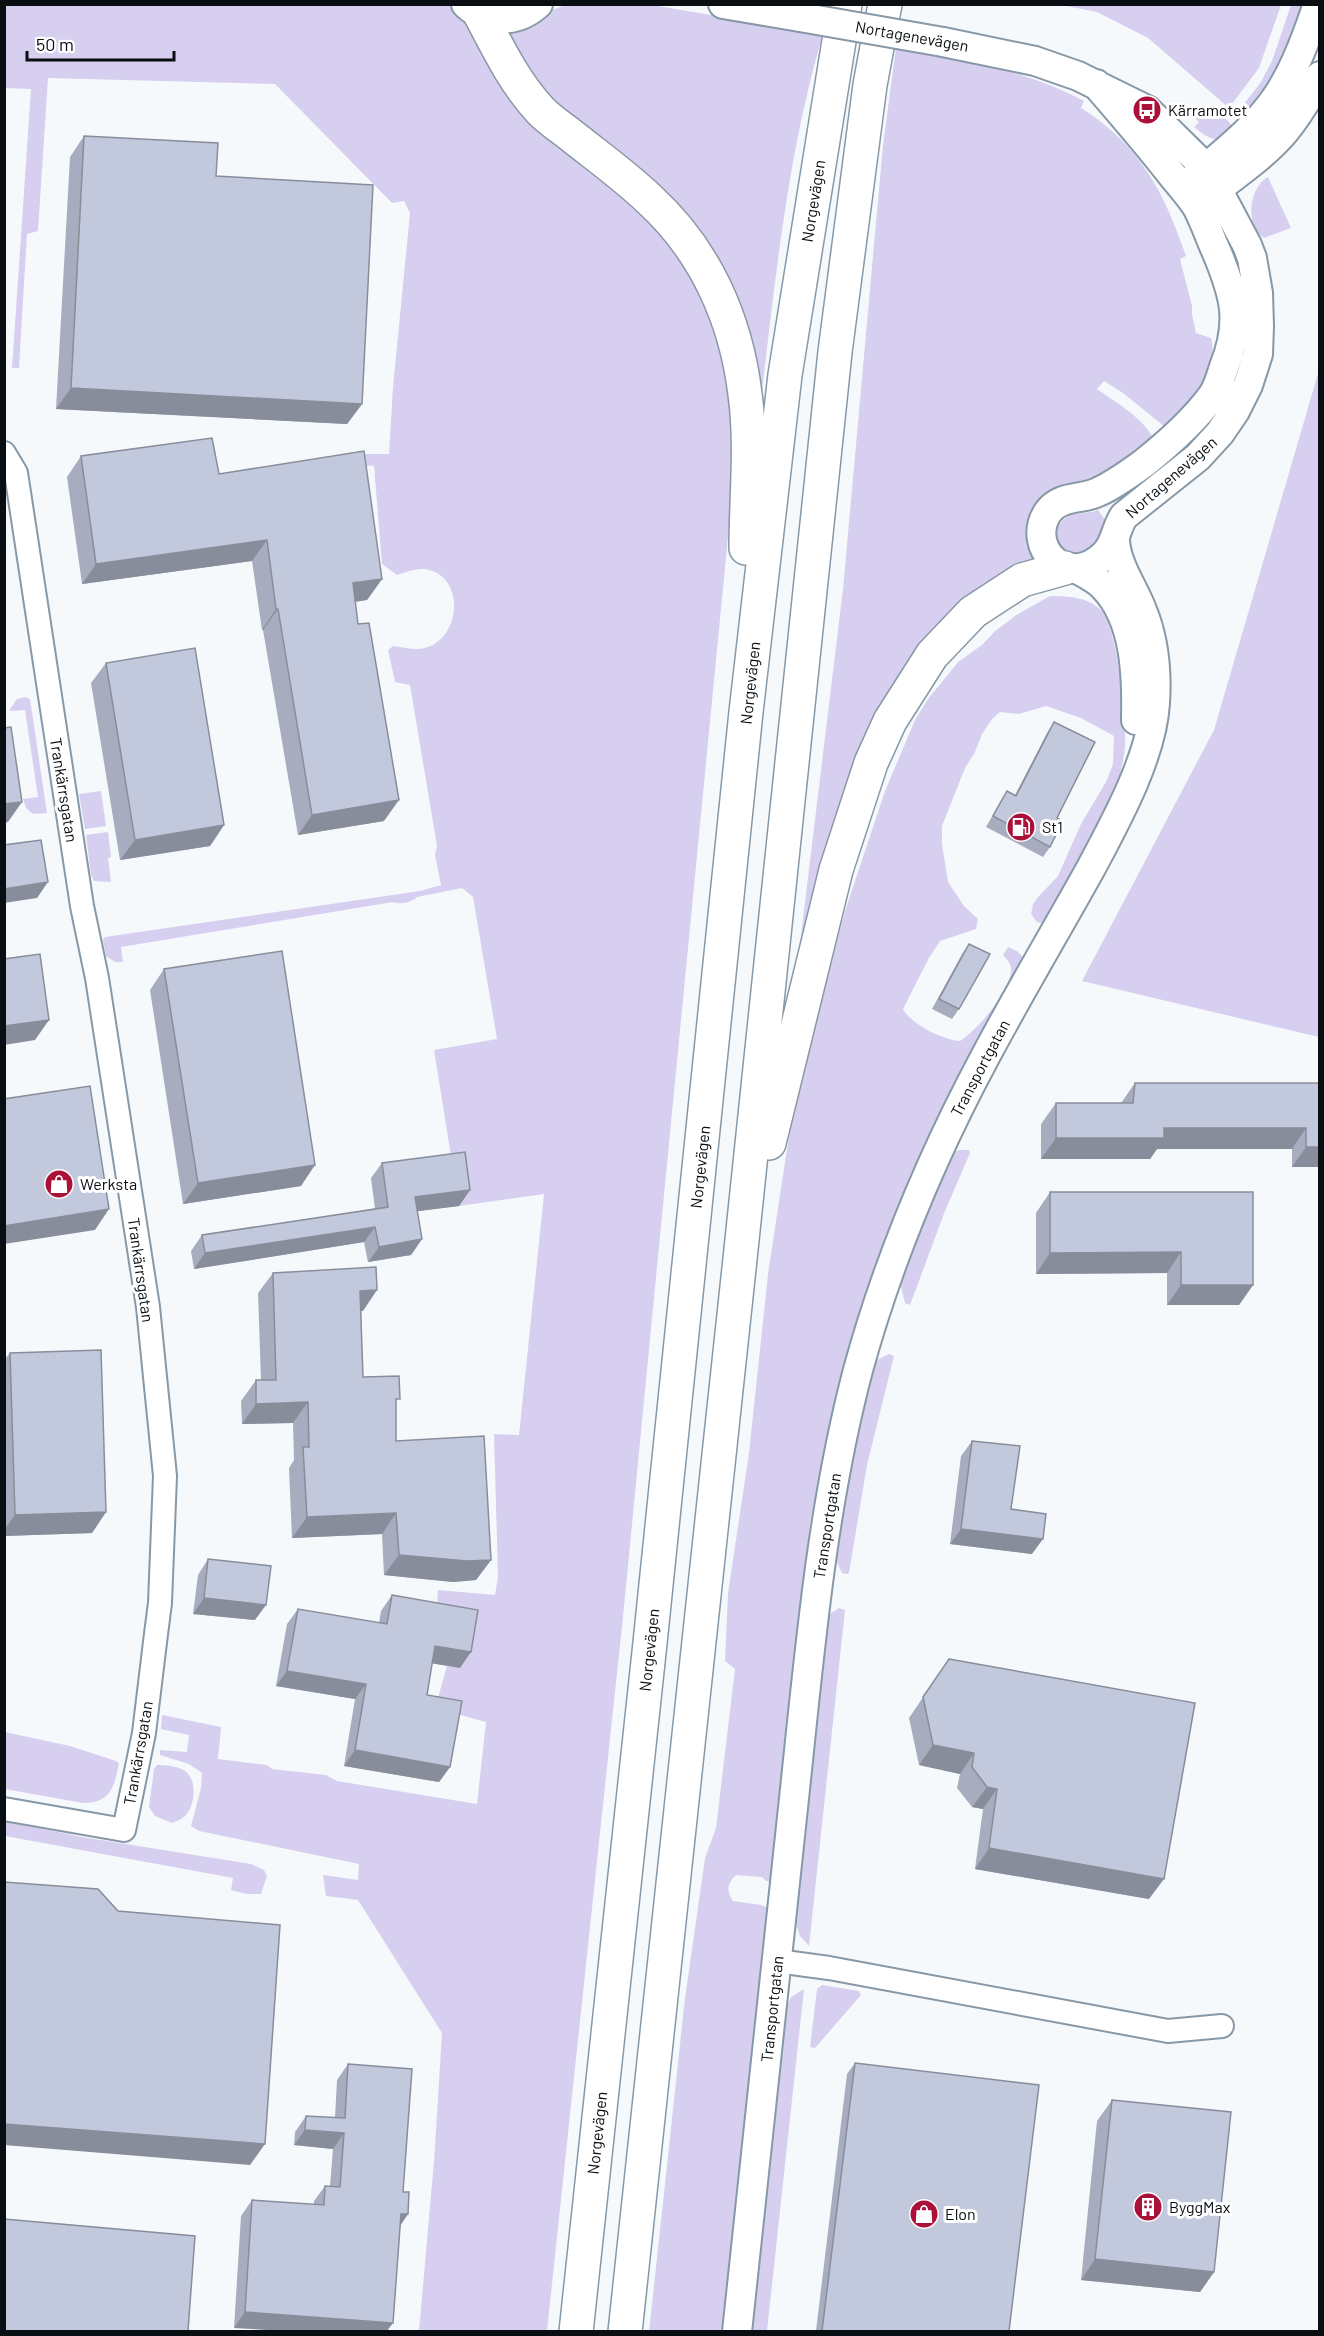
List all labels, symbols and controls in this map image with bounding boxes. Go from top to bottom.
street label: Nortagenevägen [854,16,970,55]
scale bar [27,24,174,62]
text: 50 m [36,33,74,55]
bus stop icon: Kärramotet [1131,94,1163,126]
place label: Kärramotet [1168,100,1247,119]
street label: Norgevägen [797,158,828,244]
street label: Nortagenevägen [1121,432,1220,521]
street label: Norgevägen [736,641,763,725]
street label: Trankärrsgatan [47,736,82,843]
fuel station icon: St1 [1005,811,1037,843]
place label: St1 [1042,817,1063,836]
street label: Transportgatan [946,1016,1013,1119]
street label: Norgevägen [686,1125,713,1209]
shop icon: Werksta [43,1168,75,1200]
place label: Werksta [80,1174,137,1193]
street label: Trankärrsgatan [125,1216,158,1323]
street label: Transportgatan [809,1472,844,1580]
street label: Norgevägen [635,1608,662,1692]
street label: Trankärrsgatan [119,1699,156,1806]
street label: Transportgatan [756,1955,787,2063]
street label: Norgevägen [583,2091,610,2175]
building icon: ByggMax [1132,2191,1164,2223]
place label: ByggMax [1169,2197,1231,2216]
shop icon: Elon [908,2198,940,2230]
place label: Elon [945,2204,976,2223]

